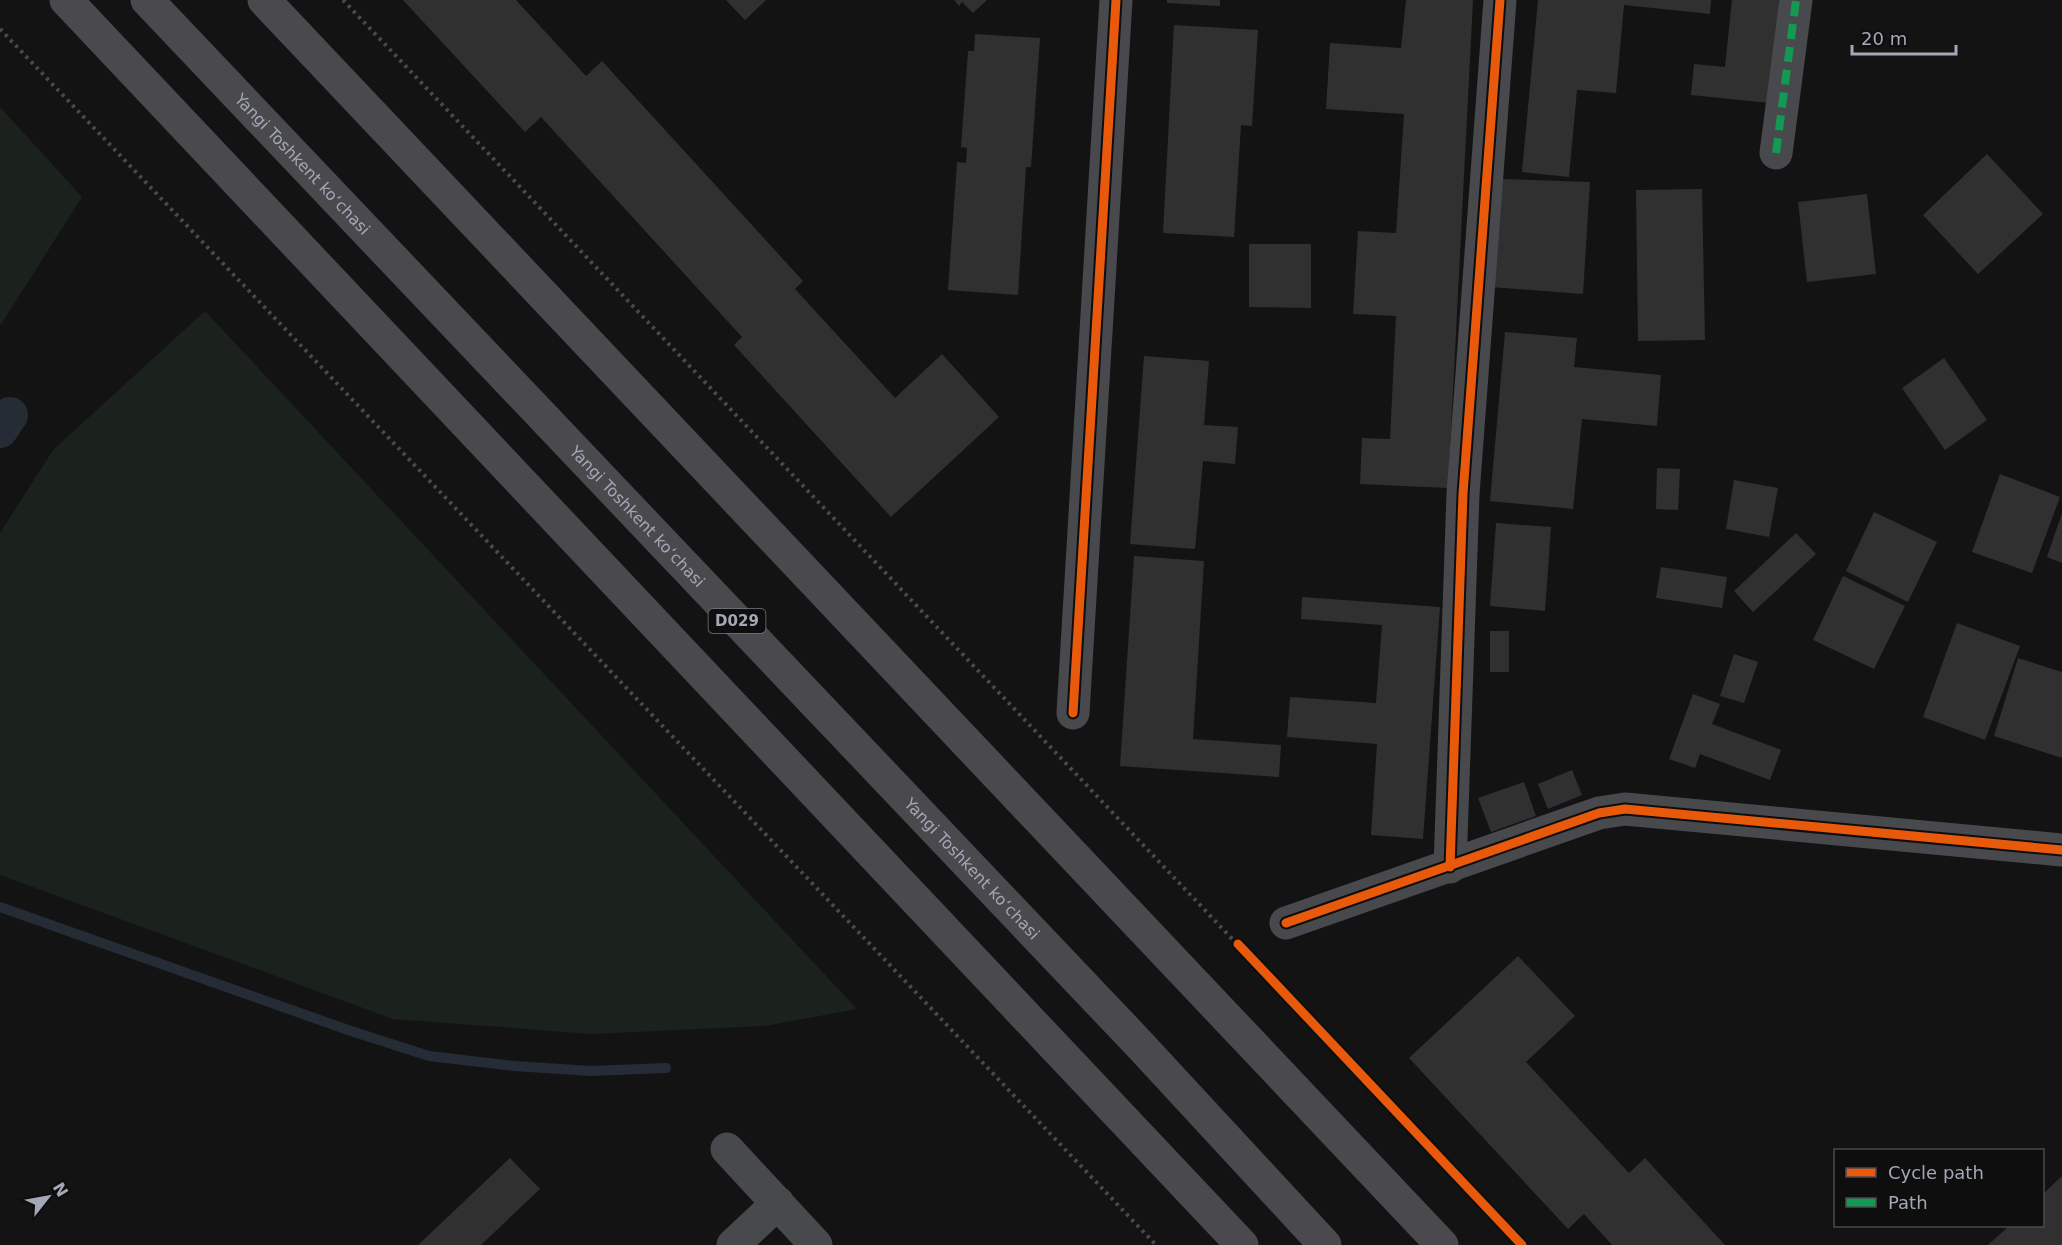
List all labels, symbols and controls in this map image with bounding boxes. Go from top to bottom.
scale bar [1852,18,1956,56]
text: 20 m [1861,28,1907,49]
street label: Yangi Toshkent ko‘chasi [230,89,374,239]
street label: Yangi Toshkent ko‘chasi [565,441,709,591]
road number: D029 [708,609,766,633]
street label: Yangi Toshkent ko‘chasi [900,793,1043,943]
legend [1834,1149,2044,1227]
text: Cycle path [1888,1162,1984,1183]
north arrow [18,1167,78,1227]
text: N [49,1179,72,1200]
text: Path [1888,1192,1928,1213]

